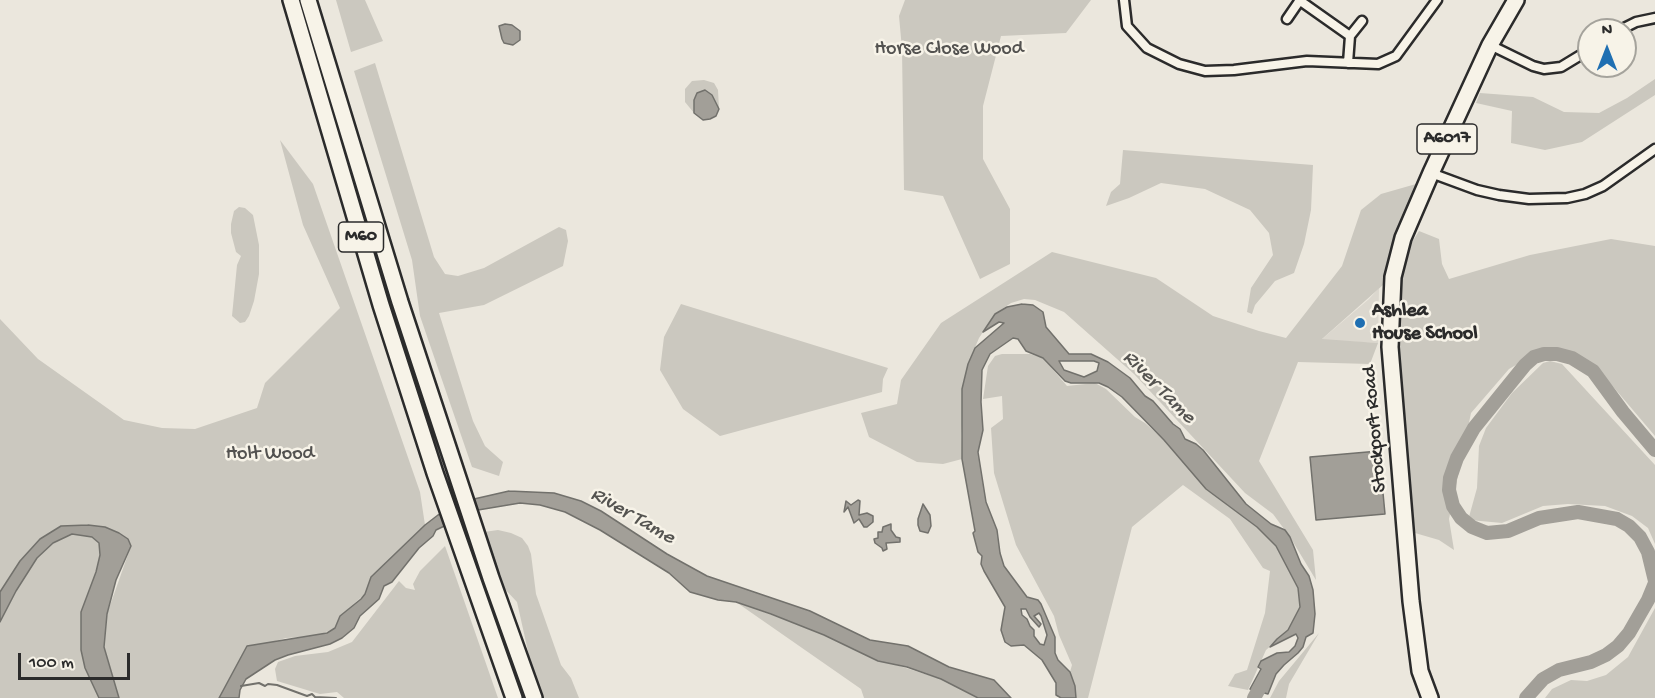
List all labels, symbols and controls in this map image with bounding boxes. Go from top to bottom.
north arrow [1577,18,1637,78]
text: N [1602,22,1612,41]
park label: Horse Close Wood [875,38,1023,62]
road number: A6017 [1417,124,1477,154]
road number: M60 [338,222,384,252]
place label: Ashlea House School [1372,300,1478,347]
marker: Ashlea House School [1353,316,1367,330]
water label: River Tame [1116,346,1200,430]
street label: Stockport Road [1358,364,1394,494]
park label: Holt Wood [226,443,314,467]
water label: River Tame [585,483,679,551]
scale bar [21,641,134,679]
text: 100 m [29,653,74,674]

